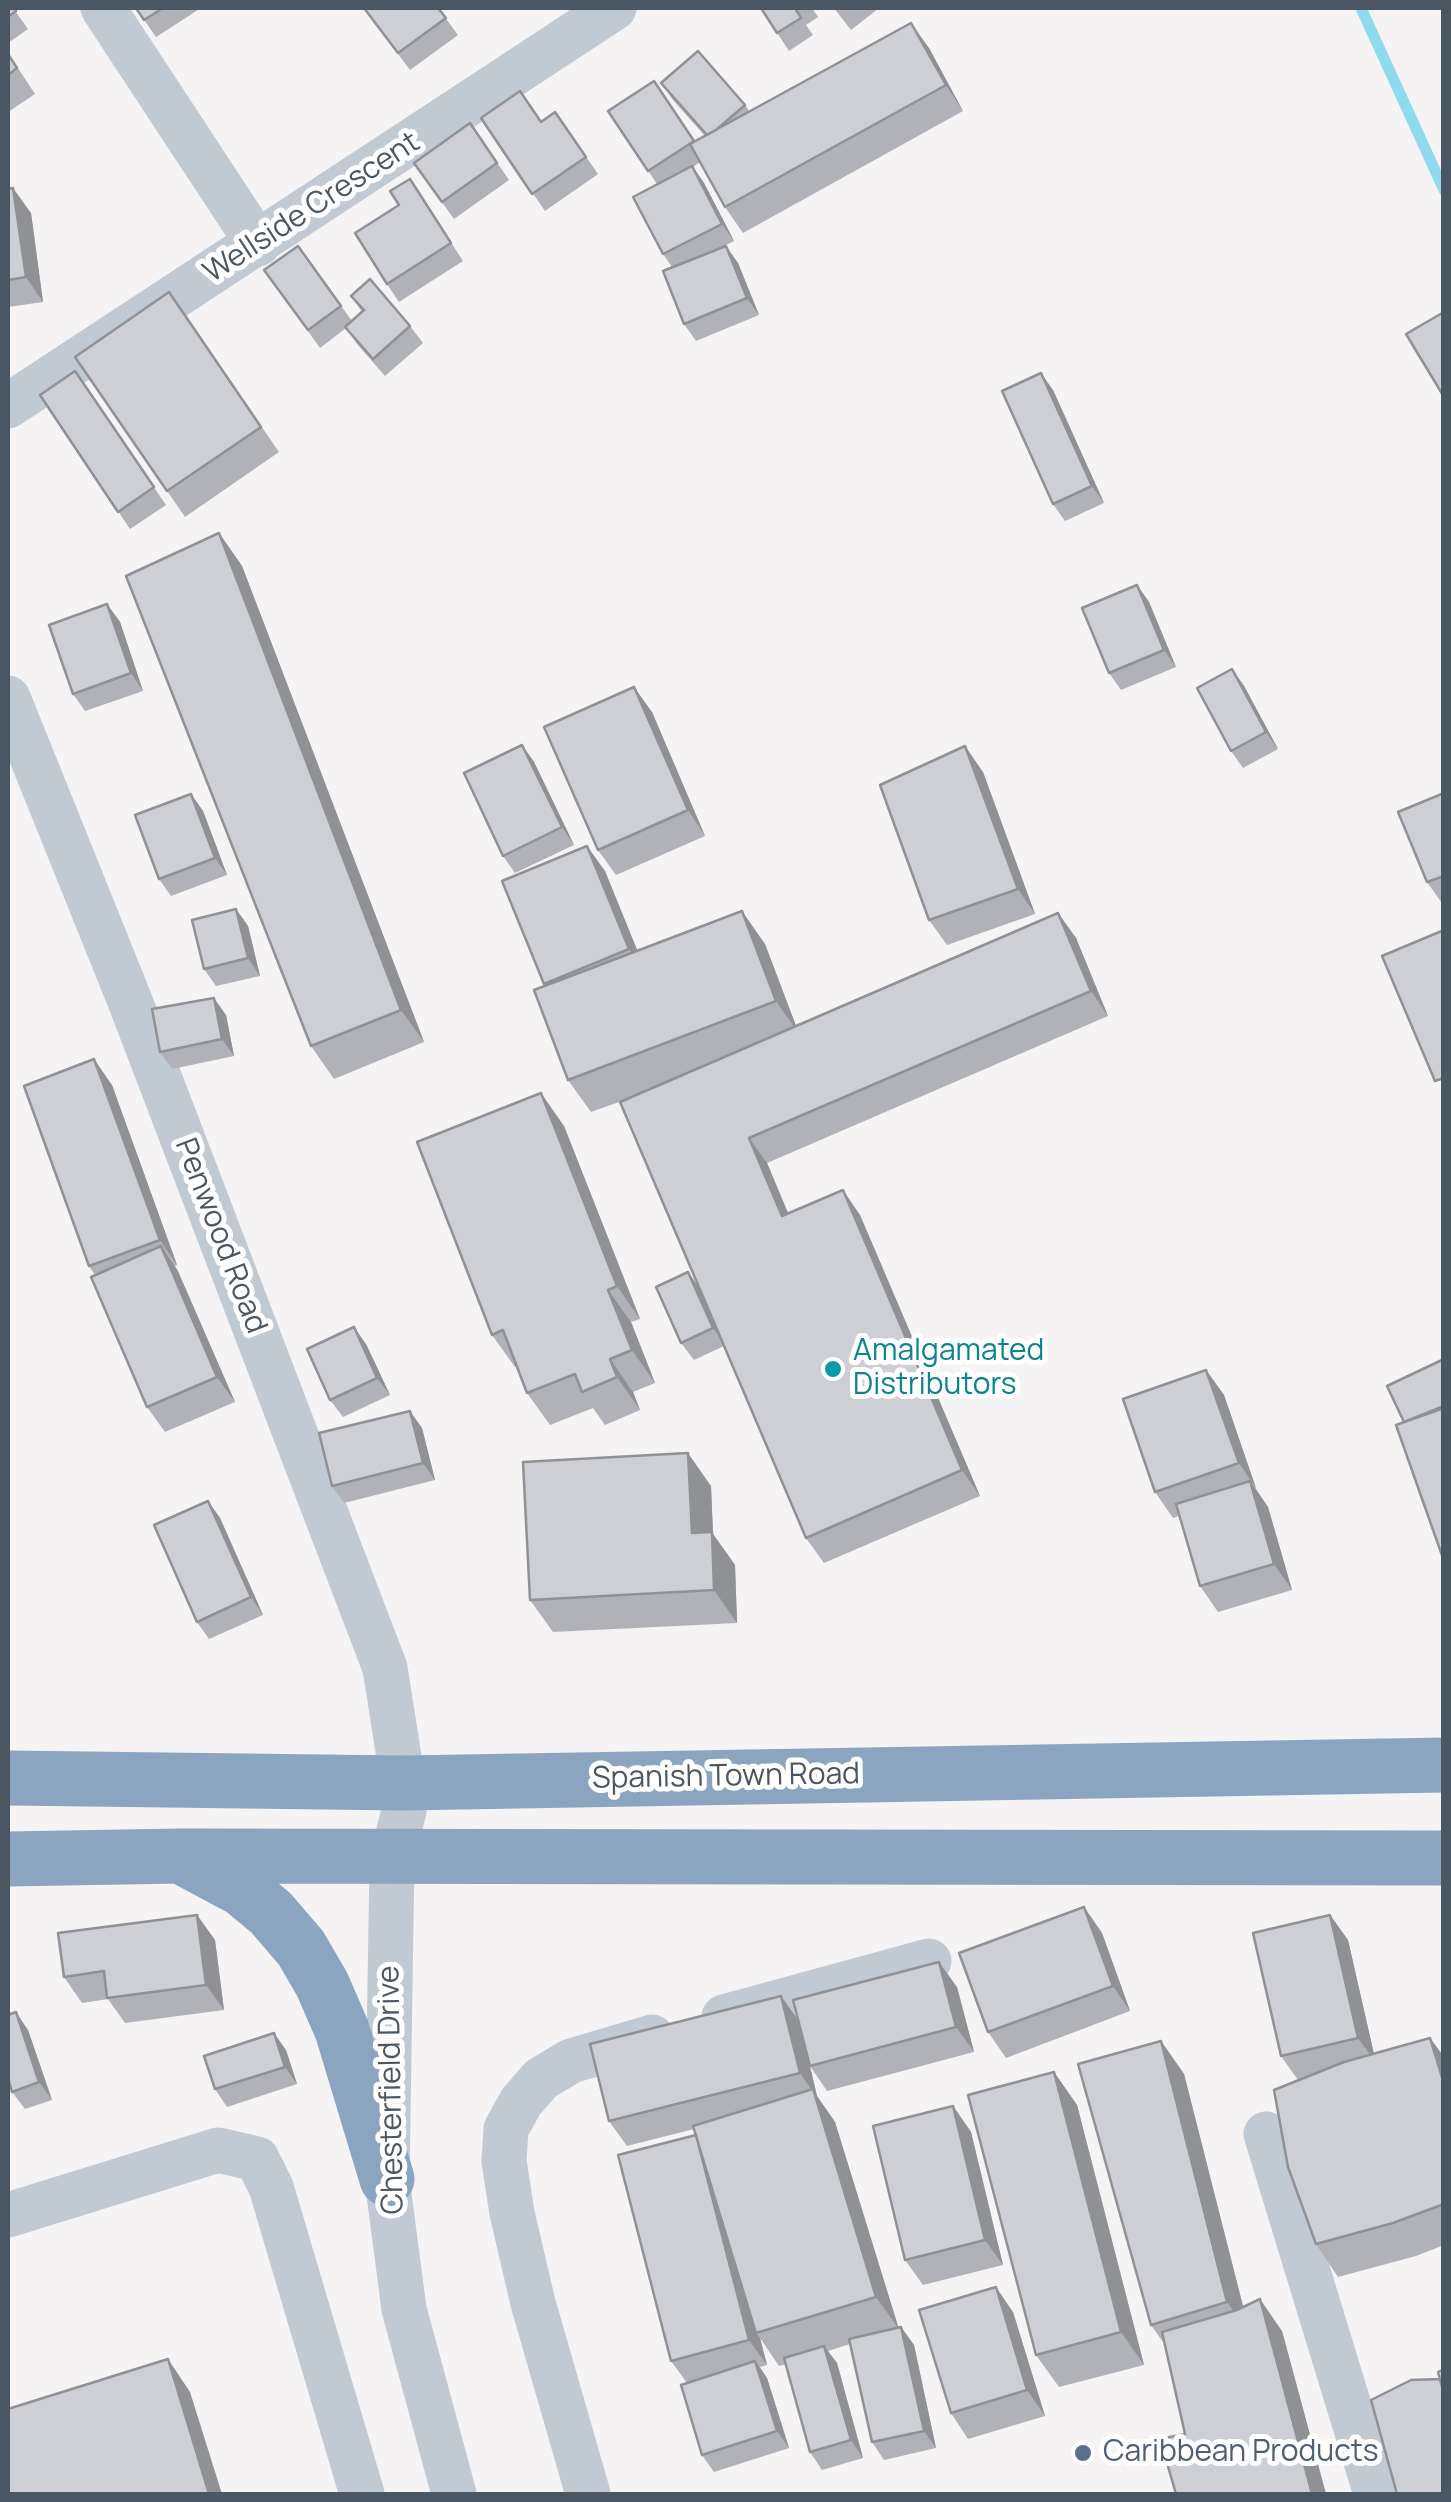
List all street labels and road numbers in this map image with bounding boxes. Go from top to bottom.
street label: Wellside Crescent [197,125,427,291]
street label: Penwood Road [166,1134,274,1338]
street label: Spanish Town Road [592,1757,860,1797]
street label: Chesterfield Drive [372,1965,412,2215]

